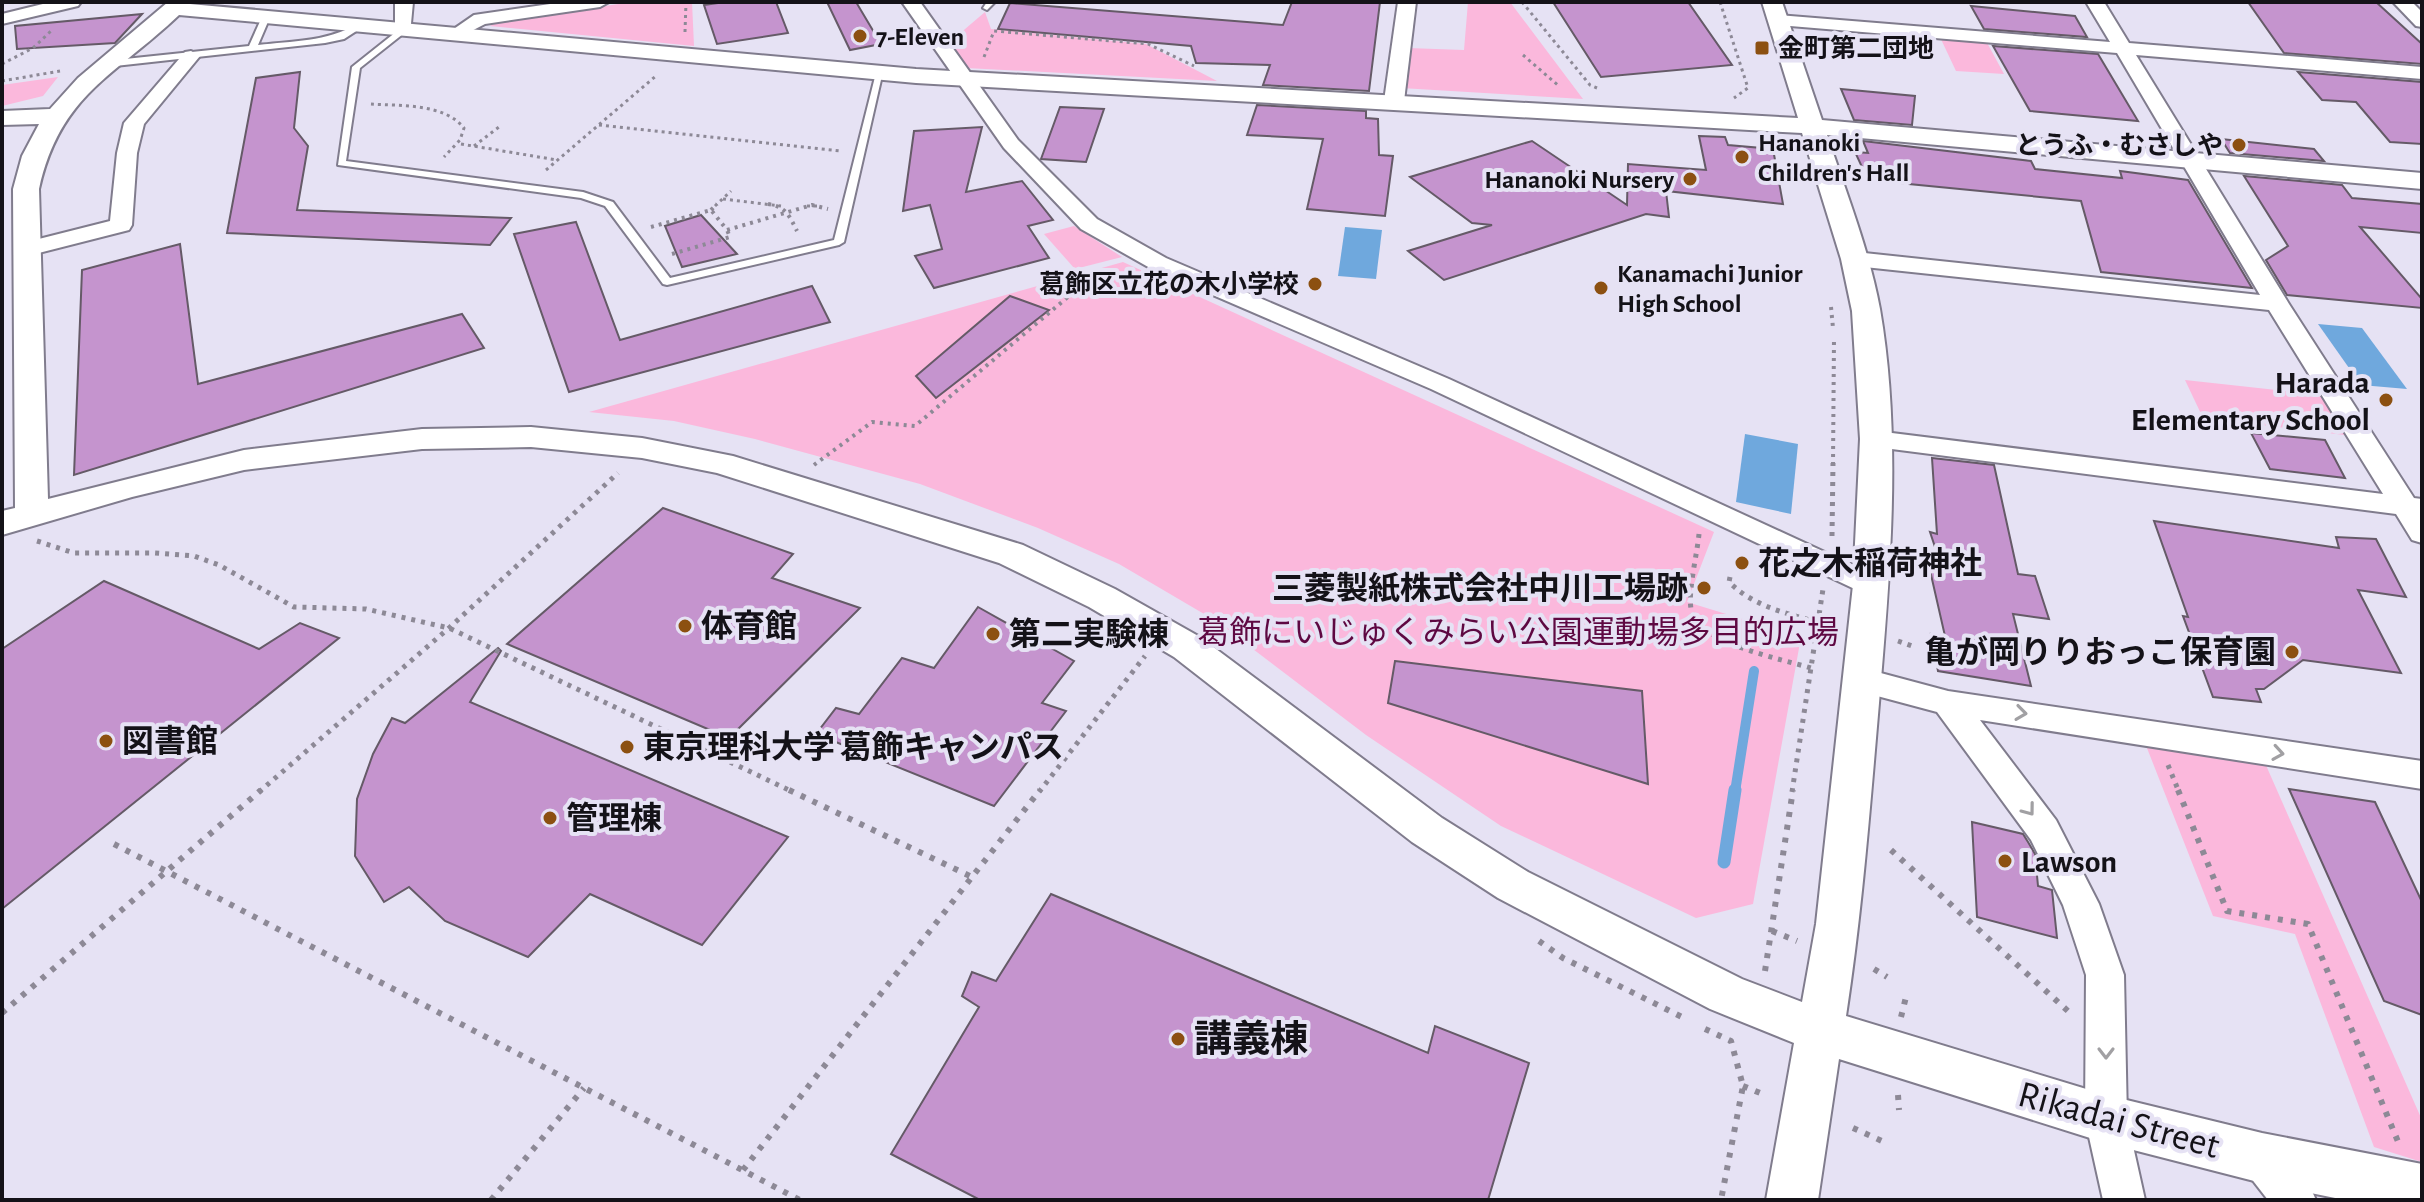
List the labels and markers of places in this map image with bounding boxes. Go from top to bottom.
place label: 7-Eleven [876,24,964,50]
marker: 7-Eleven [851,27,869,45]
place label: 金町第二団地 [1778,34,1934,62]
marker: 金町第二団地 [1753,39,1771,57]
place label: Hananoki Children's Hall [1758,130,1909,186]
place label: とうふ・むさしや [2015,132,2223,159]
marker: とうふ・むさしや [2230,136,2248,154]
marker: Hananoki Children's Hall [1733,148,1751,166]
place label: Hananoki Nursery [1484,167,1674,193]
marker: Hananoki Nursery [1681,170,1699,188]
place label: Kanamachi Junior High School [1617,261,1802,317]
place label: 葛飾区立花の木小学校 [1039,270,1299,298]
marker: 葛飾区立花の木小学校 [1306,275,1324,293]
marker: Kanamachi Junior High School [1592,279,1610,297]
place label: Harada Elementary School [2131,367,2370,436]
marker: Harada Elementary School [2377,391,2395,409]
place label: 花之木稲荷神社 [1758,546,1982,580]
marker: 花之木稲荷神社 [1733,554,1751,572]
place label: 三菱製紙株式会社中川工場跡 [1272,571,1688,605]
marker: 三菱製紙株式会社中川工場跡 [1695,579,1713,597]
place label: 体育館 [701,609,797,643]
marker: 体育館 [676,617,694,635]
place label: 第二実験棟 [1009,617,1169,651]
marker: 第二実験棟 [984,625,1002,643]
place label: 亀が岡りりおっこ保育園 [1924,635,2276,669]
marker: 亀が岡りりおっこ保育園 [2283,643,2301,661]
place label: 図書館 [122,724,218,758]
place label: 東京理科大学 葛飾キャンパス [643,730,1064,764]
marker: 図書館 [97,732,115,750]
marker: 東京理科大学 葛飾キャンパス [618,738,636,756]
place label: 管理棟 [566,801,662,835]
marker: 管理棟 [541,809,559,827]
place label: Lawson [2021,846,2117,878]
marker: Lawson [1996,852,2014,870]
place label: 講義棟 [1194,1019,1308,1060]
marker: 講義棟 [1169,1030,1187,1048]

